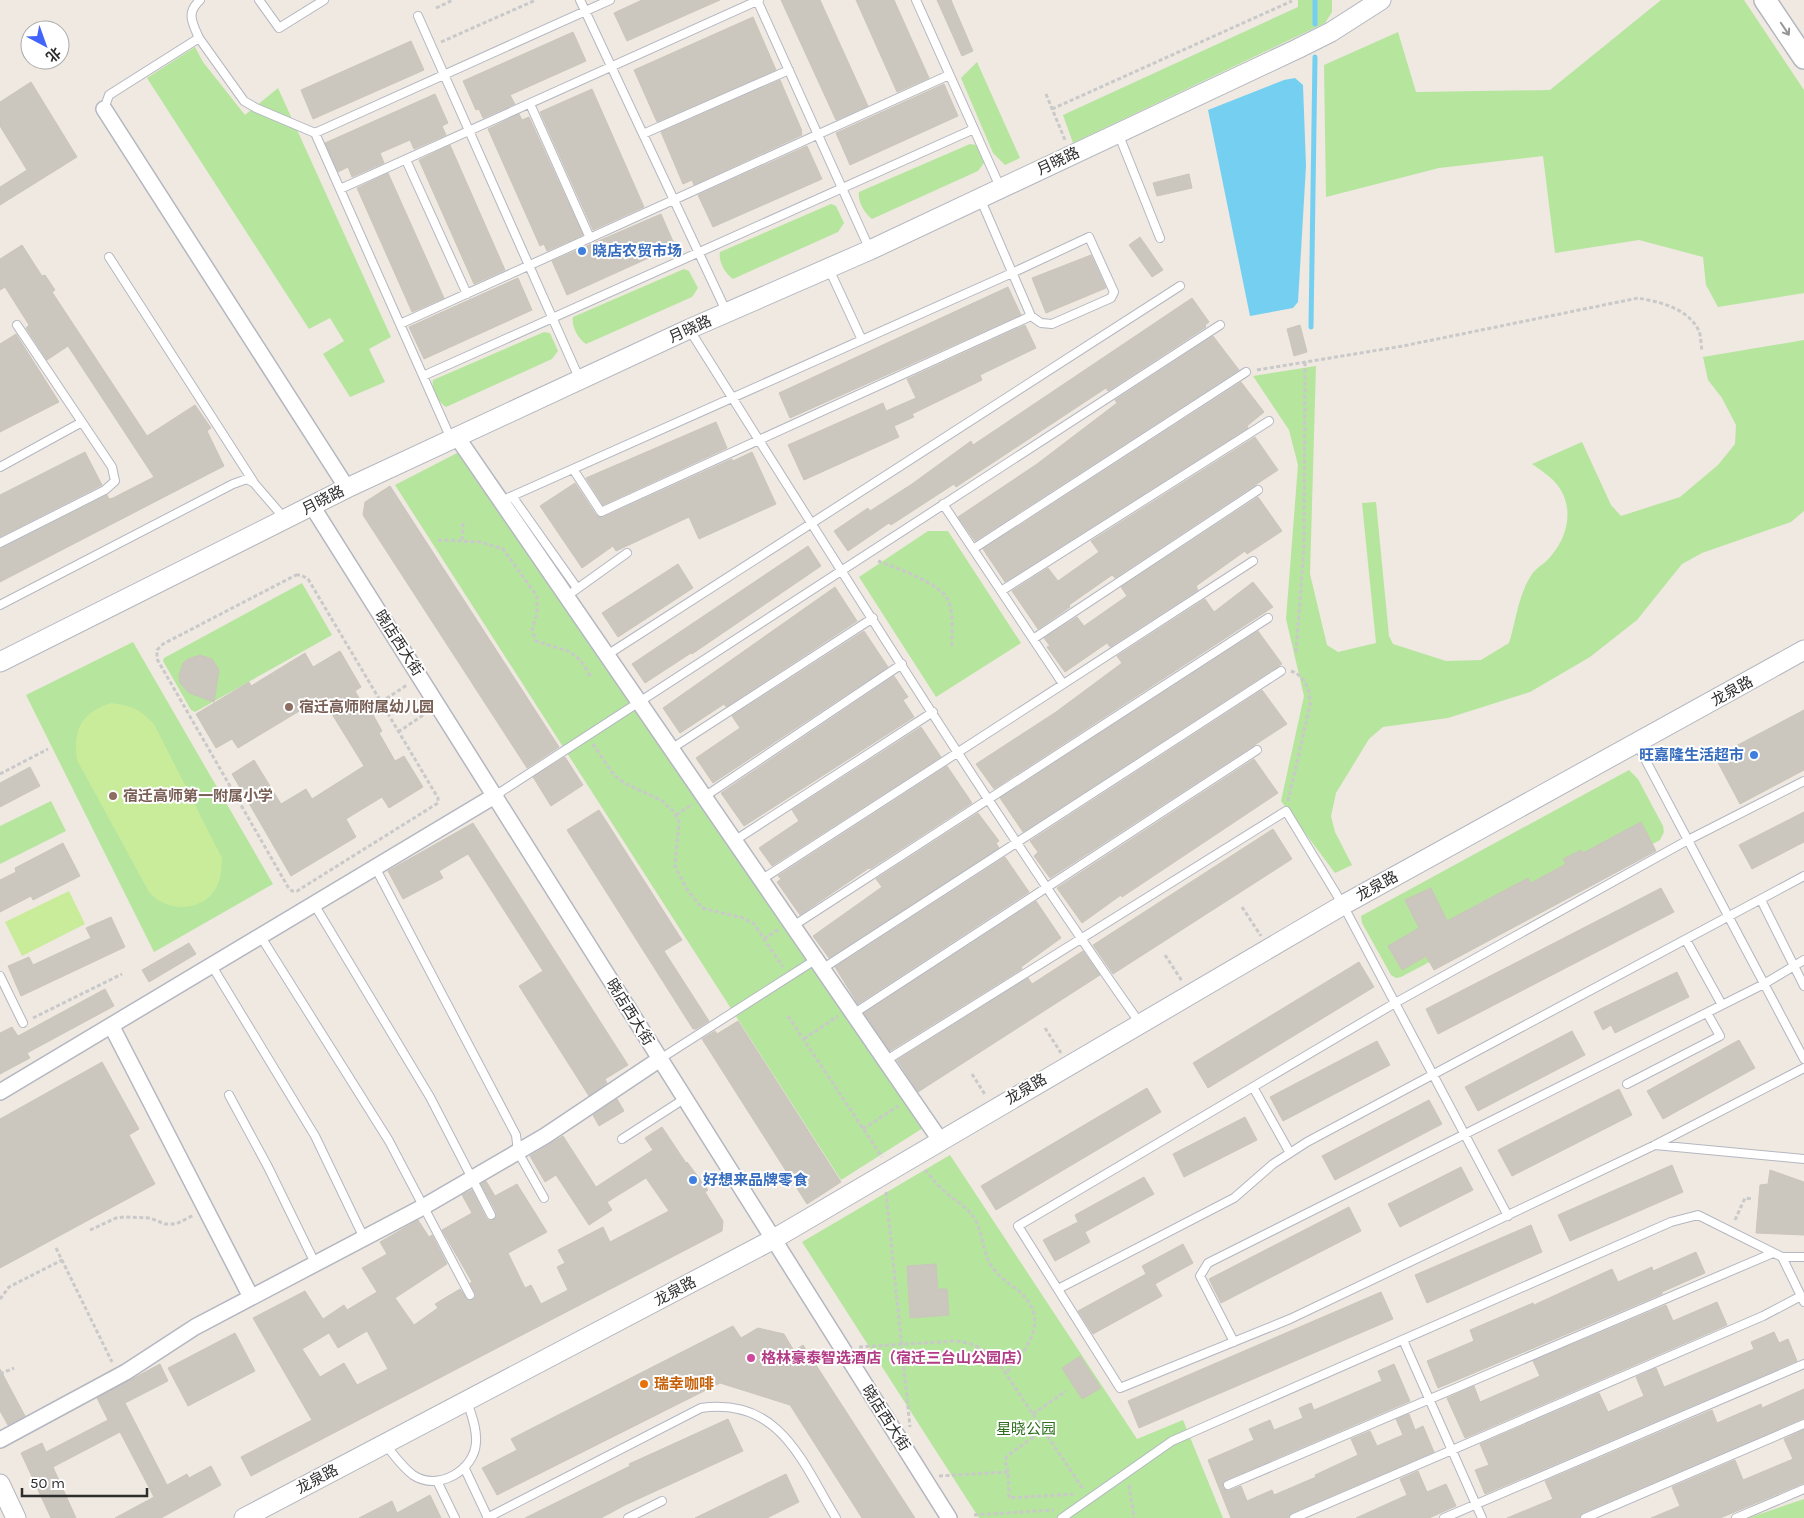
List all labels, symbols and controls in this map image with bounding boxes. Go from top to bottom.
north arrow [20,20,70,70]
one-way arrow [1779,22,1790,36]
text: 北 [42,43,64,65]
street label: 月晓路 [1034,143,1082,179]
place label: 晓店农贸市场 [592,242,682,260]
marker: 晓店农贸市场 [576,245,588,257]
street label: 月晓路 [666,312,714,346]
street label: 月晓路 [299,482,347,518]
street label: 晓店西大街 [371,607,427,679]
street label: 龙泉路 [1708,672,1756,710]
place label: 宿迁高师附属幼儿园 [299,698,434,716]
marker: 宿迁高师附属幼儿园 [283,701,295,713]
place label: 旺嘉隆生活超市 [1639,746,1744,764]
marker: 旺嘉隆生活超市 [1748,749,1760,761]
place label: 宿迁高师第一附属小学 [123,787,273,805]
marker: 宿迁高师第一附属小学 [107,790,119,802]
street label: 龙泉路 [1353,867,1401,905]
street label: 晓店西大街 [602,975,658,1049]
street label: 龙泉路 [1002,1070,1050,1108]
place label: 好想来品牌零食 [703,1171,808,1189]
marker: 好想来品牌零食 [687,1174,699,1186]
street label: 龙泉路 [651,1272,699,1310]
place label: 格林豪泰智选酒店（宿迁三台山公园店） [761,1349,1031,1367]
marker: 格林豪泰智选酒店（宿迁三台山公园店） [745,1352,757,1364]
place label: 瑞幸咖啡 [654,1375,714,1393]
marker: 瑞幸咖啡 [638,1378,650,1390]
street label: 晓店西大街 [858,1382,914,1454]
park label: 星晓公园 [996,1420,1056,1438]
street label: 龙泉路 [293,1460,341,1498]
scale bar [22,1466,148,1498]
text: 50 m [30,1474,65,1492]

